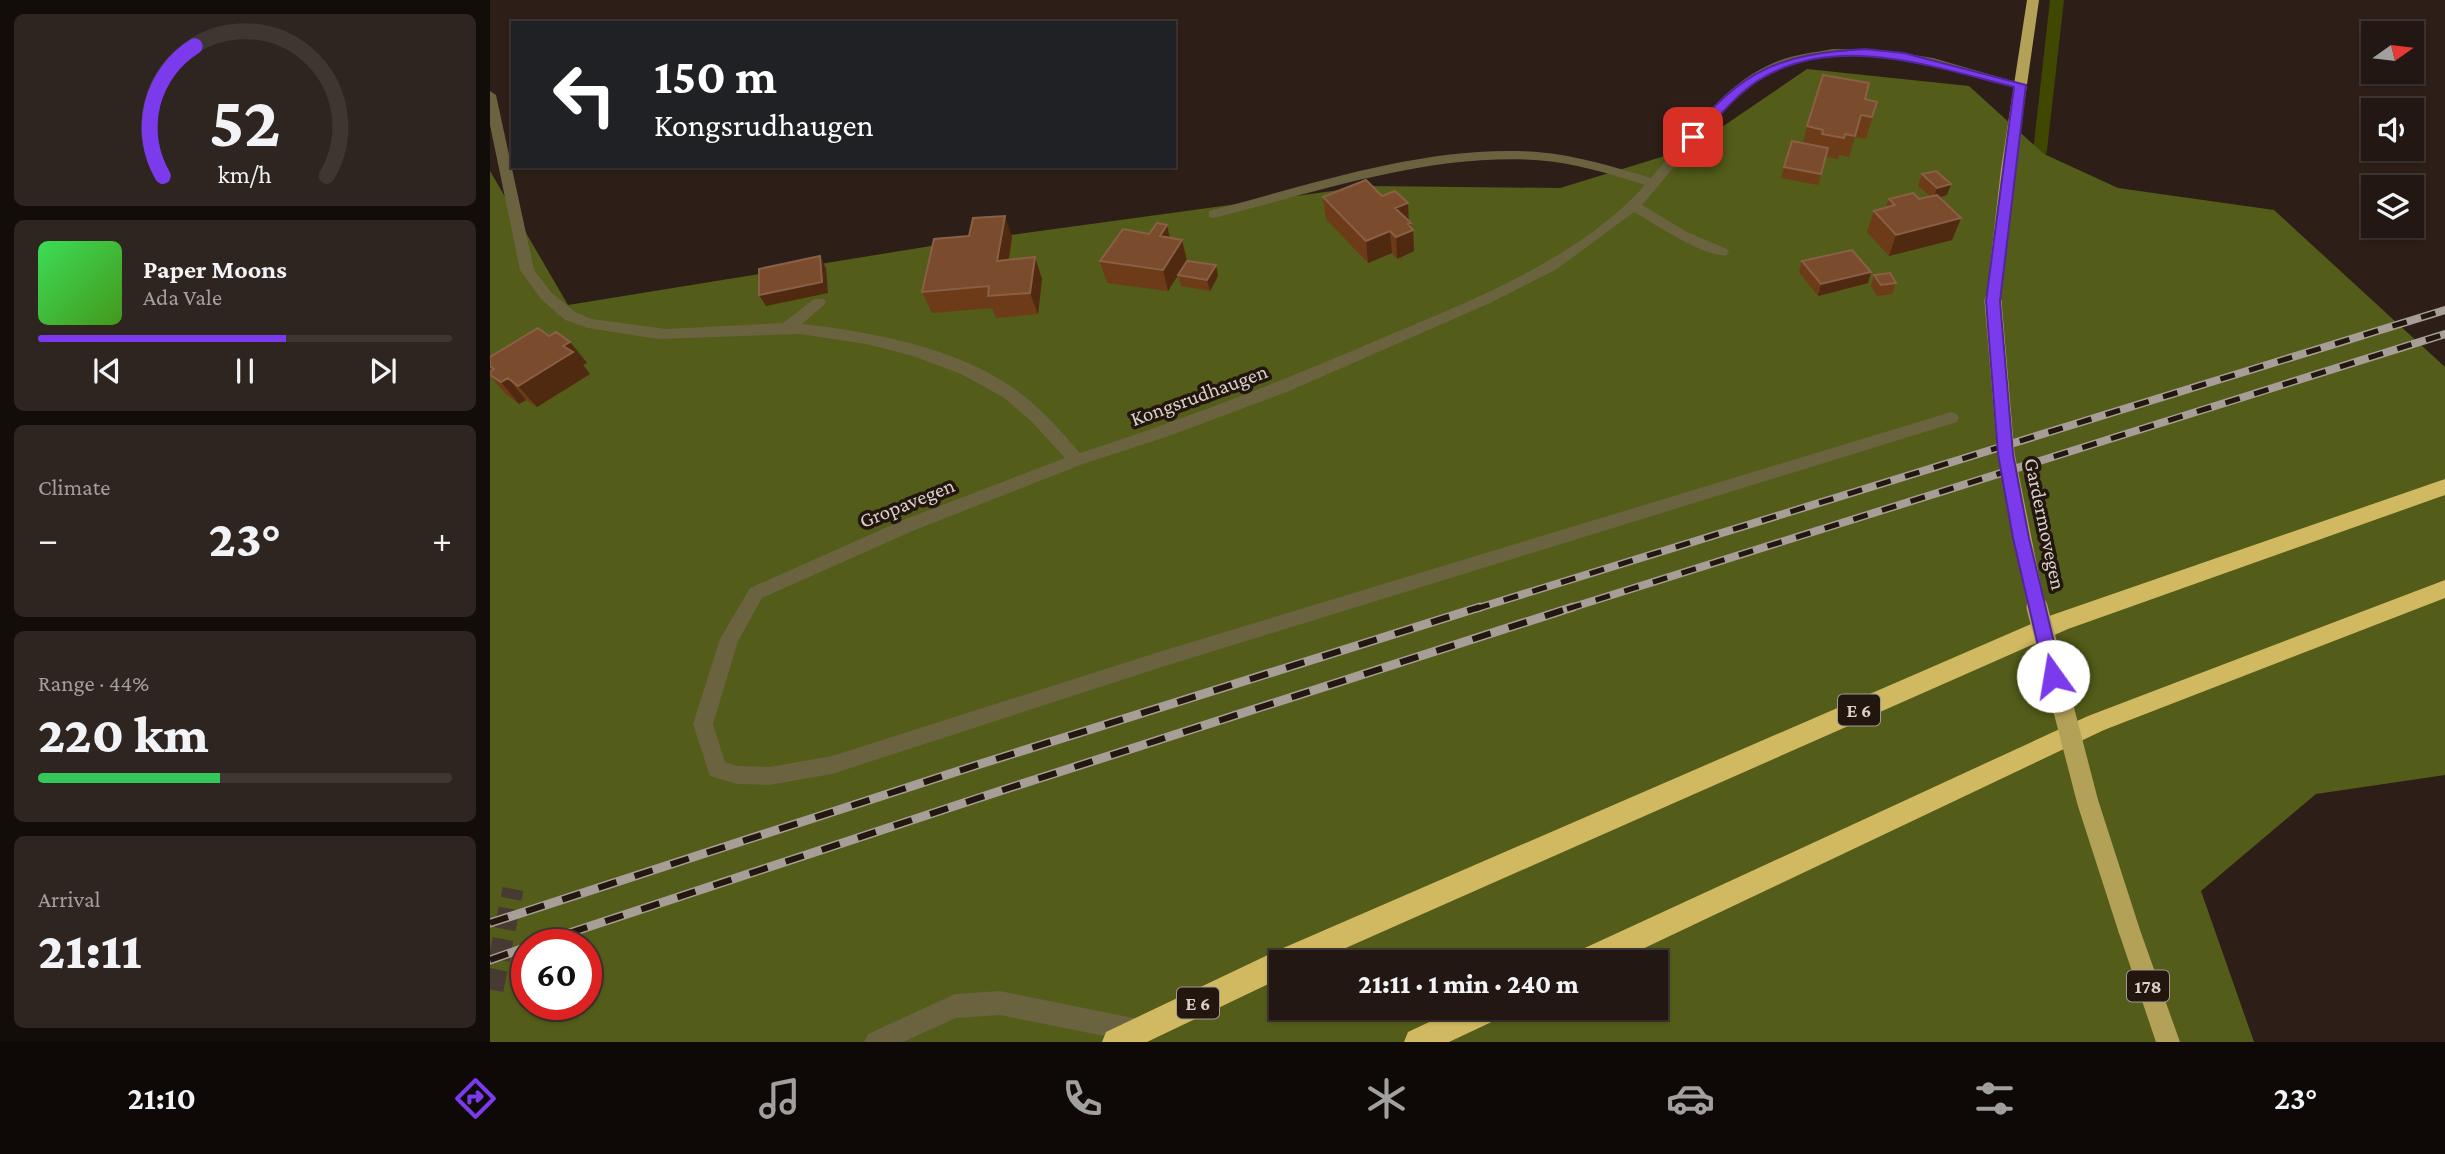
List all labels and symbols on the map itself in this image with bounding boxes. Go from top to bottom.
north arrow [2361,21,2424,84]
pin [1663,107,1723,167]
street label: Kongsrudhaugen [1127,359,1271,431]
street label: Gardermovegen [2019,456,2071,592]
street label: Gropavegen [856,473,958,533]
position arrow [2016,639,2090,713]
road number: E 6 [1838,694,1880,726]
speed limit sign: 60 [511,929,602,1020]
road number: 178 [2127,970,2169,1002]
road number: E 6 [1177,987,1219,1018]

